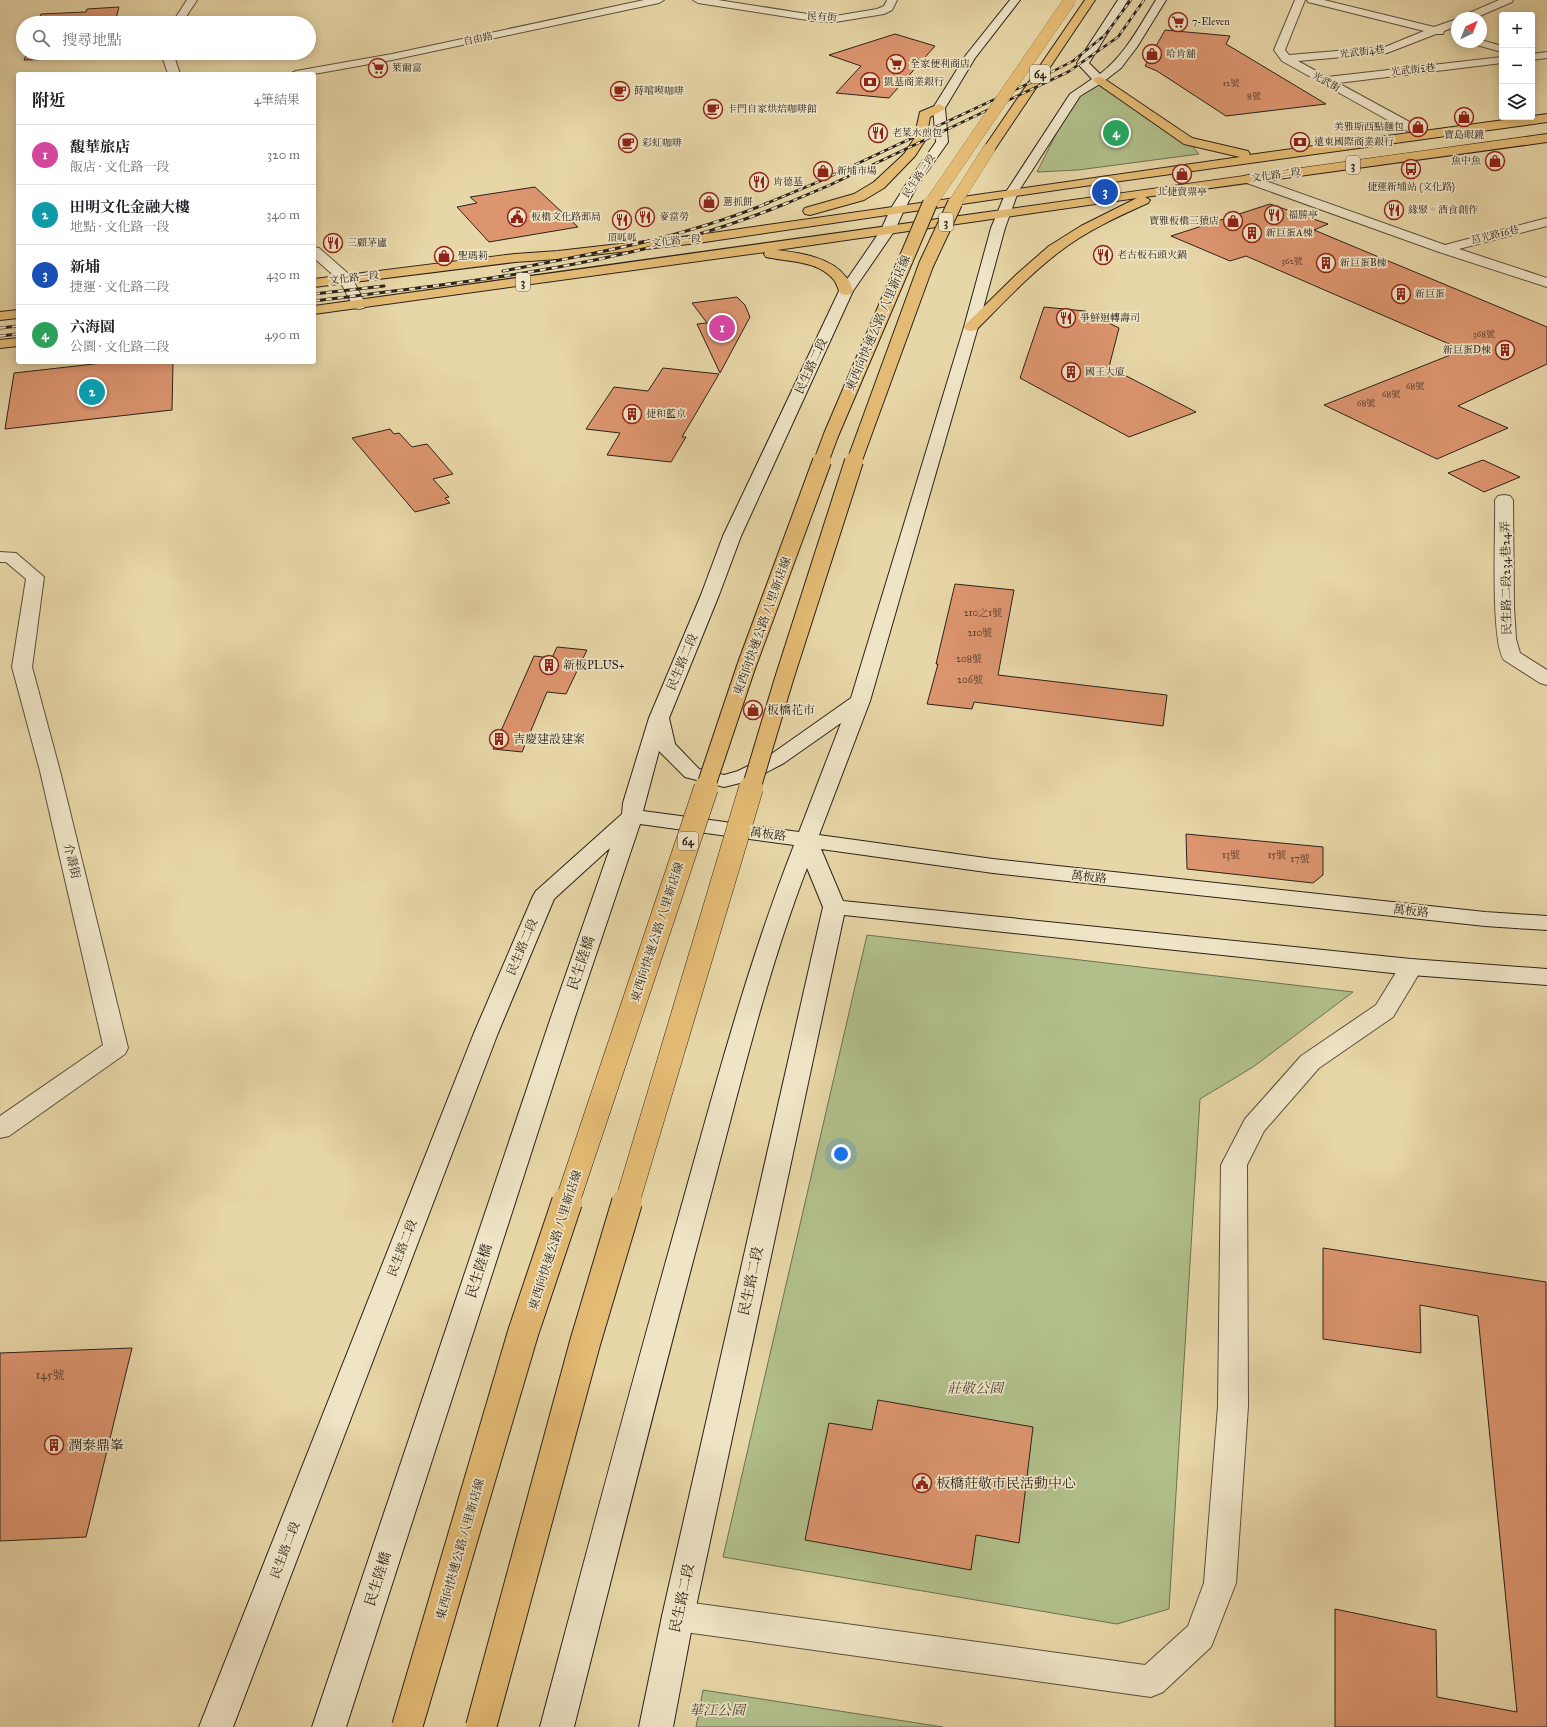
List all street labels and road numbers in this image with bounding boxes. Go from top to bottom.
street label: 民有街 [807,10,837,24]
street label: 自由路 [462,30,494,48]
street label: 光武街4巷 [1339,43,1385,61]
street label: 光武街2巷 [1390,62,1436,78]
road number: 64 [1030,65,1050,83]
street label: 光武街 [1310,69,1342,95]
street label: 民生路三段 [900,152,938,200]
road number: 3 [1346,156,1360,174]
street label: 文化路二段 [1250,166,1302,184]
road number: 3 [939,213,953,231]
street label: 莒光路16巷 [1470,223,1520,247]
street label: 文化路一段 [651,232,701,250]
street label: 東西向快速公路 八里新店線 [843,253,913,393]
street label: 文化路一段 [328,269,380,287]
road number: 3 [516,273,530,291]
street label: 民生路二段 [792,336,830,396]
street label: 民生路二段234巷24弄 [1498,521,1514,635]
street label: 東西向快速公路 八里新店線 [730,555,794,697]
street label: 民生路二段 [664,632,700,692]
street label: 萬板路 [749,825,787,843]
road number: 64 [678,832,698,850]
street label: 介壽街 [61,842,83,881]
street label: 東西向快速公路 八里新店線 [628,860,686,1004]
street label: 萬板路 [1070,868,1108,886]
street label: 萬板路 [1392,902,1430,920]
street label: 民生路二段 [504,917,540,977]
street label: 民生陸橋 [564,934,598,992]
street label: 東西向快速公路 八里新店線 [526,1168,584,1312]
street label: 民生路二段 [385,1217,419,1279]
street label: 民生陸橋 [462,1242,496,1300]
street label: 民生路二段 [735,1245,767,1317]
street label: 東西向快速公路 八里新店線 [433,1477,487,1621]
street label: 民生路二段 [268,1519,302,1581]
street label: 民生陸橋 [361,1550,395,1608]
street label: 民生路二段 [666,1562,698,1634]

